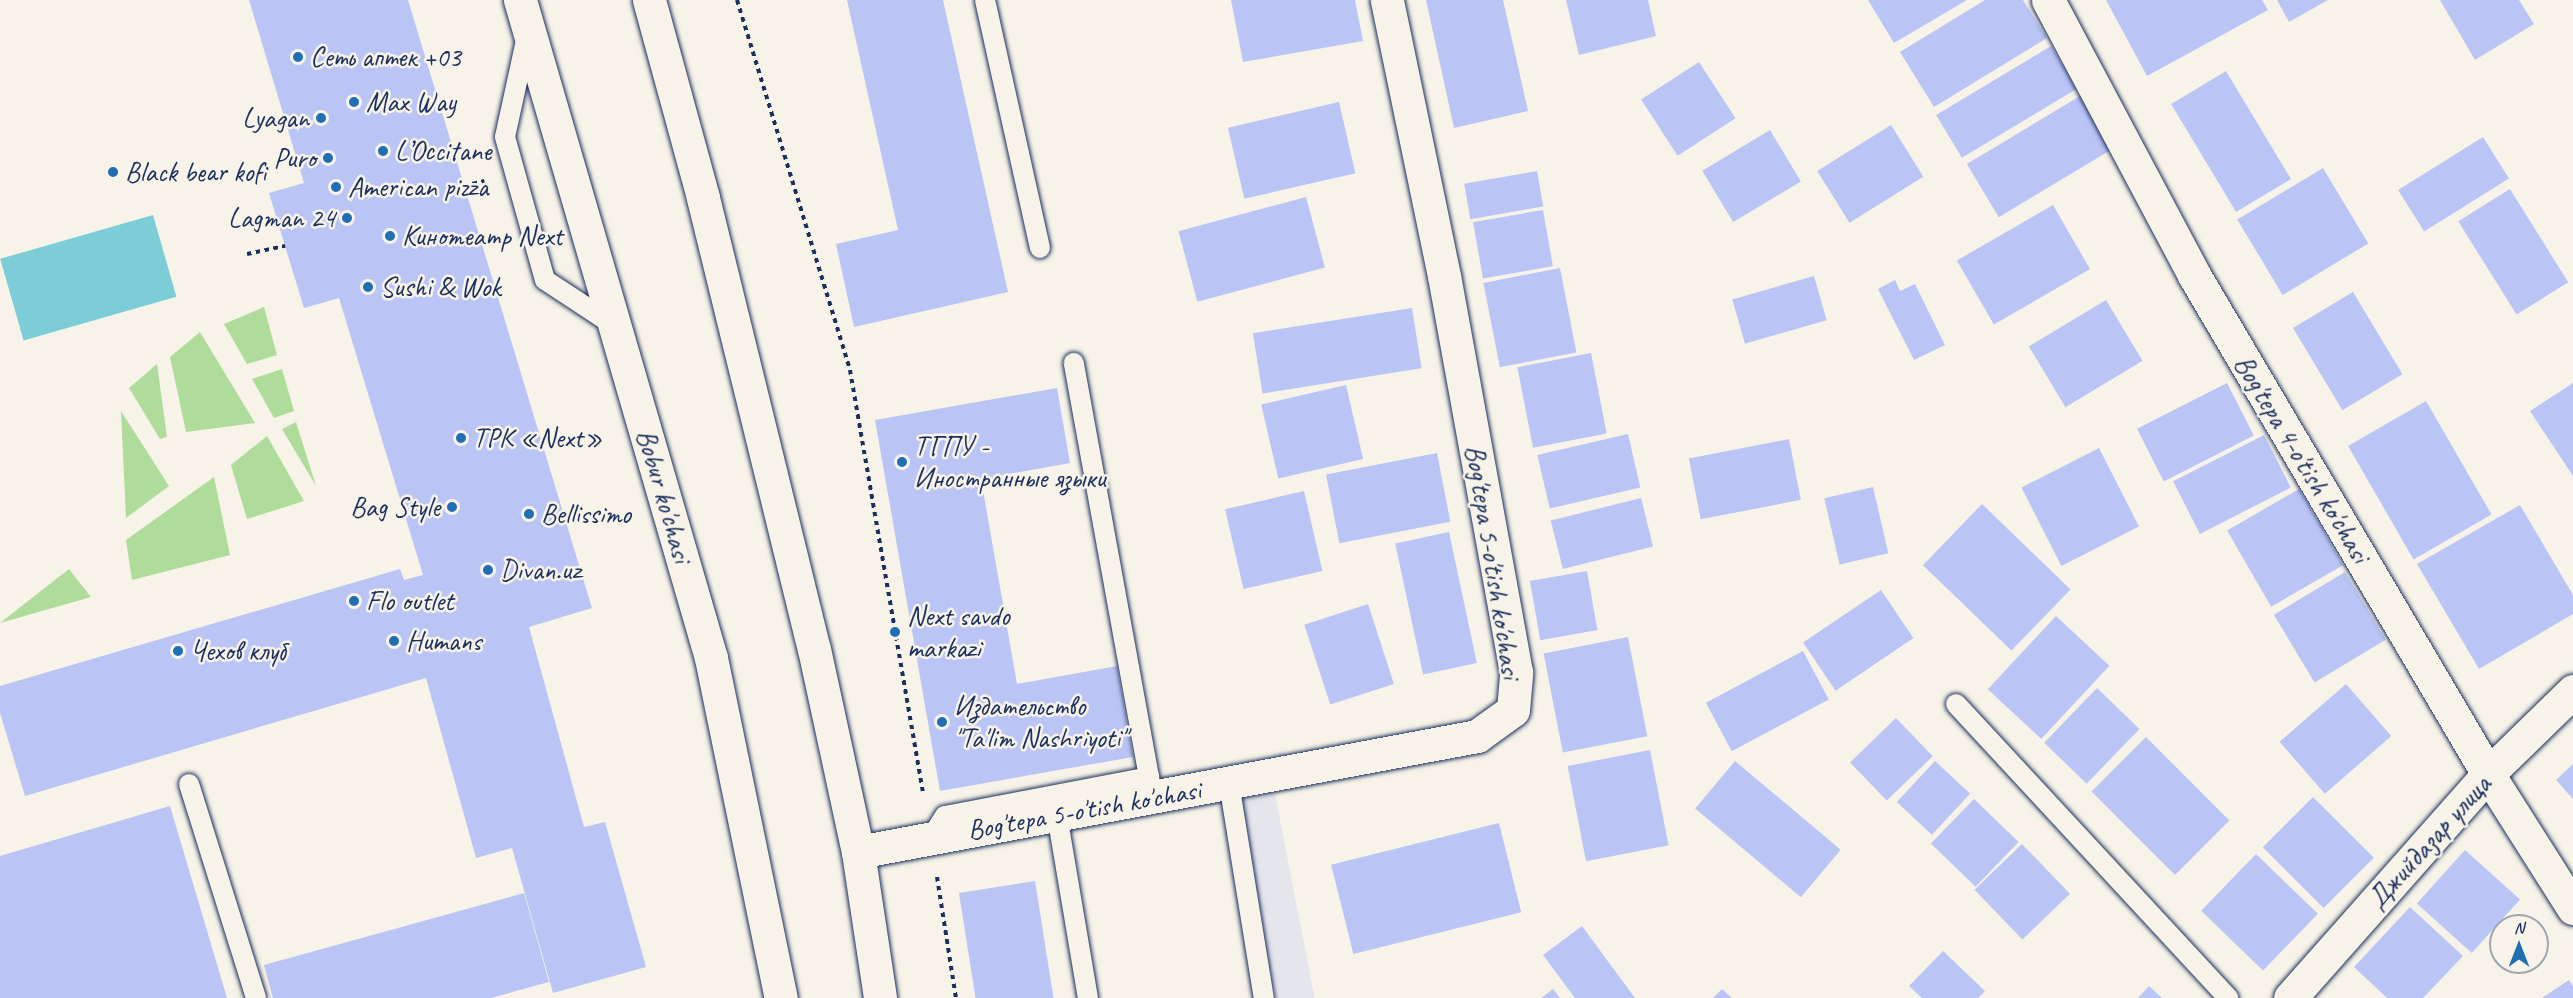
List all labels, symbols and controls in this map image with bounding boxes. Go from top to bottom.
place label: Сеть аптек +03 [310,40,465,74]
marker: Сеть аптек +03 [291,50,305,64]
place label: Max Way [366,85,456,119]
marker: Max Way [347,95,361,109]
place label: Lyagan [242,101,309,135]
marker: Lyagan [314,111,328,125]
place label: L’Occitane [395,134,491,168]
place label: Puro [274,141,316,175]
marker: L’Occitane [376,144,390,158]
marker: Puro [321,151,335,165]
place label: Black bear kofi [125,155,266,189]
marker: Black bear kofi [106,165,120,179]
place label: American pizza [348,170,488,204]
marker: American pizza [329,180,343,194]
place label: Lagman 24 [228,201,335,235]
marker: Lagman 24 [340,211,354,225]
place label: Кинотеатр Next [402,219,563,253]
marker: Кинотеатр Next [383,229,397,243]
place label: Sushi & Wok [380,270,501,304]
marker: Sushi & Wok [361,280,375,294]
street label: Bog'tepa 4-o'tish ko'chasi [2227,349,2377,569]
place label: ТРК «Next» [473,421,603,455]
street label: Bobur ko'chasi [629,425,699,567]
place label: ТГПУ - Иностранные языки [914,429,1106,495]
marker: ТРК «Next» [454,431,468,445]
street label: Bog'tepa 5-o'tish ko'chasi [1458,443,1528,681]
marker: ТГПУ - Иностранные языки [895,455,909,469]
place label: Bag Style [350,490,440,524]
place label: Bellissimo [541,497,631,531]
marker: Bag Style [445,500,459,514]
marker: Bellissimo [522,507,536,521]
place label: Divan.uz [500,553,581,587]
marker: Divan.uz [481,563,495,577]
place label: Flo outlet [366,584,453,618]
marker: Flo outlet [347,594,361,608]
place label: Next savdo markazi [907,599,1011,665]
place label: Humans [406,624,481,658]
marker: Next savdo markazi [888,625,902,639]
place label: Чехов клуб [190,634,284,668]
marker: Humans [387,634,401,648]
marker: Чехов клуб [171,644,185,658]
place label: Издательство "Ta'lim Nashriyoti" [954,689,1127,755]
marker: Издательство "Ta'lim Nashriyoti" [935,715,949,729]
street label: Джийдазар улица [2360,768,2498,916]
street label: Bog'tepa 5-o'tish ko'chasi [965,773,1203,847]
north arrow [2489,914,2549,974]
text: N [2514,918,2524,938]

